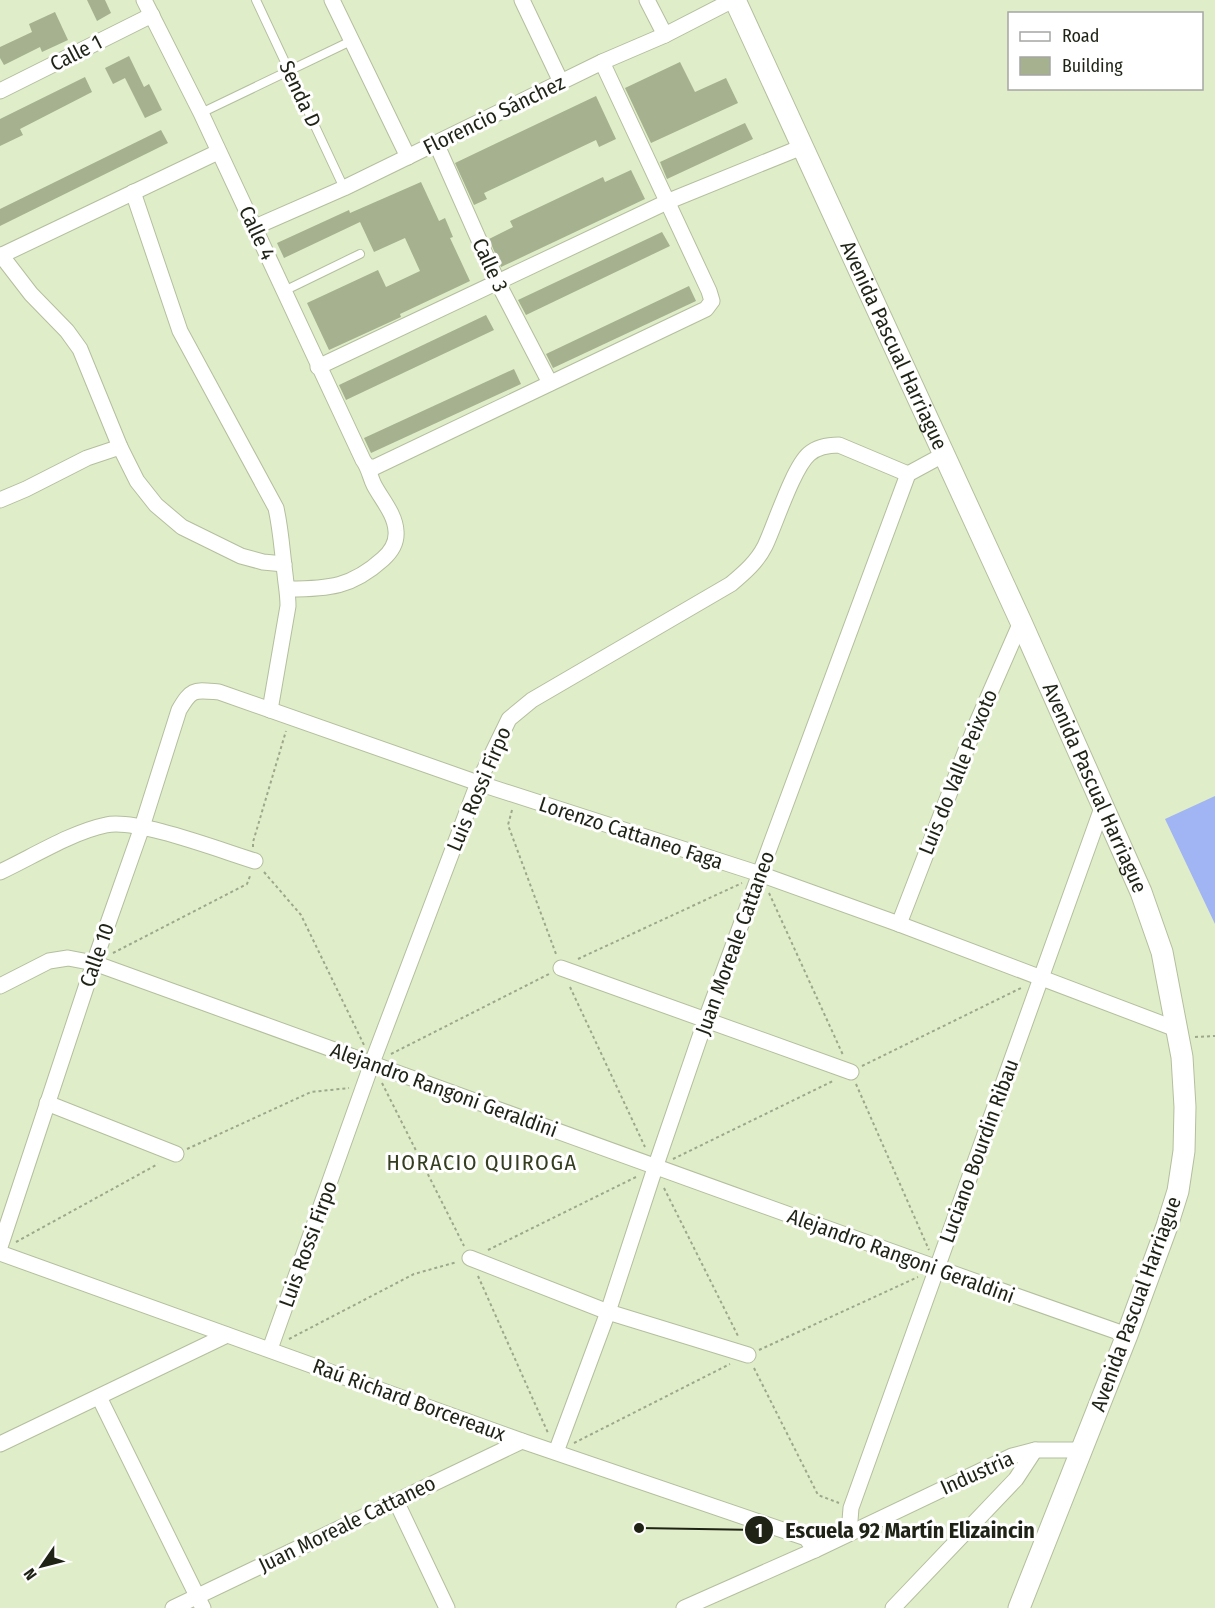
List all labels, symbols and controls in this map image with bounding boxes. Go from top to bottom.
legend [1008,12,1203,90]
text: Road [1062,25,1099,47]
street label: Calle 1 [46,29,106,77]
text: Building [1062,55,1123,77]
street label: Senda D [273,57,327,131]
street label: Florencio Sánchez [419,70,569,160]
street label: Calle 4 [233,202,281,264]
street label: Calle 3 [466,234,514,296]
street label: Avenida Pascual Harriague [834,237,953,454]
street label: Avenida Pascual Harriague [1037,679,1153,897]
street label: Luis do Valle Peixoto [913,685,1003,859]
street label: Luis Rossi Firpo [441,723,517,855]
street label: Lorenzo Cattaneo Faga [536,791,726,875]
street label: Juan Moreale Cattaneo [690,847,780,1039]
street label: Calle 10 [74,920,120,990]
street label: Alejandro Rangoni Geraldini [327,1037,561,1143]
street label: Luciano Bourdin Ribau [934,1056,1024,1246]
district label: HORACIO QUIROGA [386,1149,578,1176]
street label: Luis Rossi Firpo [273,1177,343,1311]
street label: Avenida Pascual Harriague [1085,1193,1187,1415]
street label: Alejandro Rangoni Geraldini [784,1203,1018,1309]
street label: Raú Richard Borcereaux [309,1353,510,1447]
street label: Industria [936,1445,1018,1501]
street label: Juan Moreale Cattaneo [254,1470,440,1578]
callout: Escuela 92 Martín Elizaincin [744,1510,1047,1550]
text: Escuela 92 Martín Elizaincin [785,1517,1035,1544]
text: 1 [755,1520,763,1542]
north arrow [12,1536,72,1596]
text: N [20,1565,41,1584]

